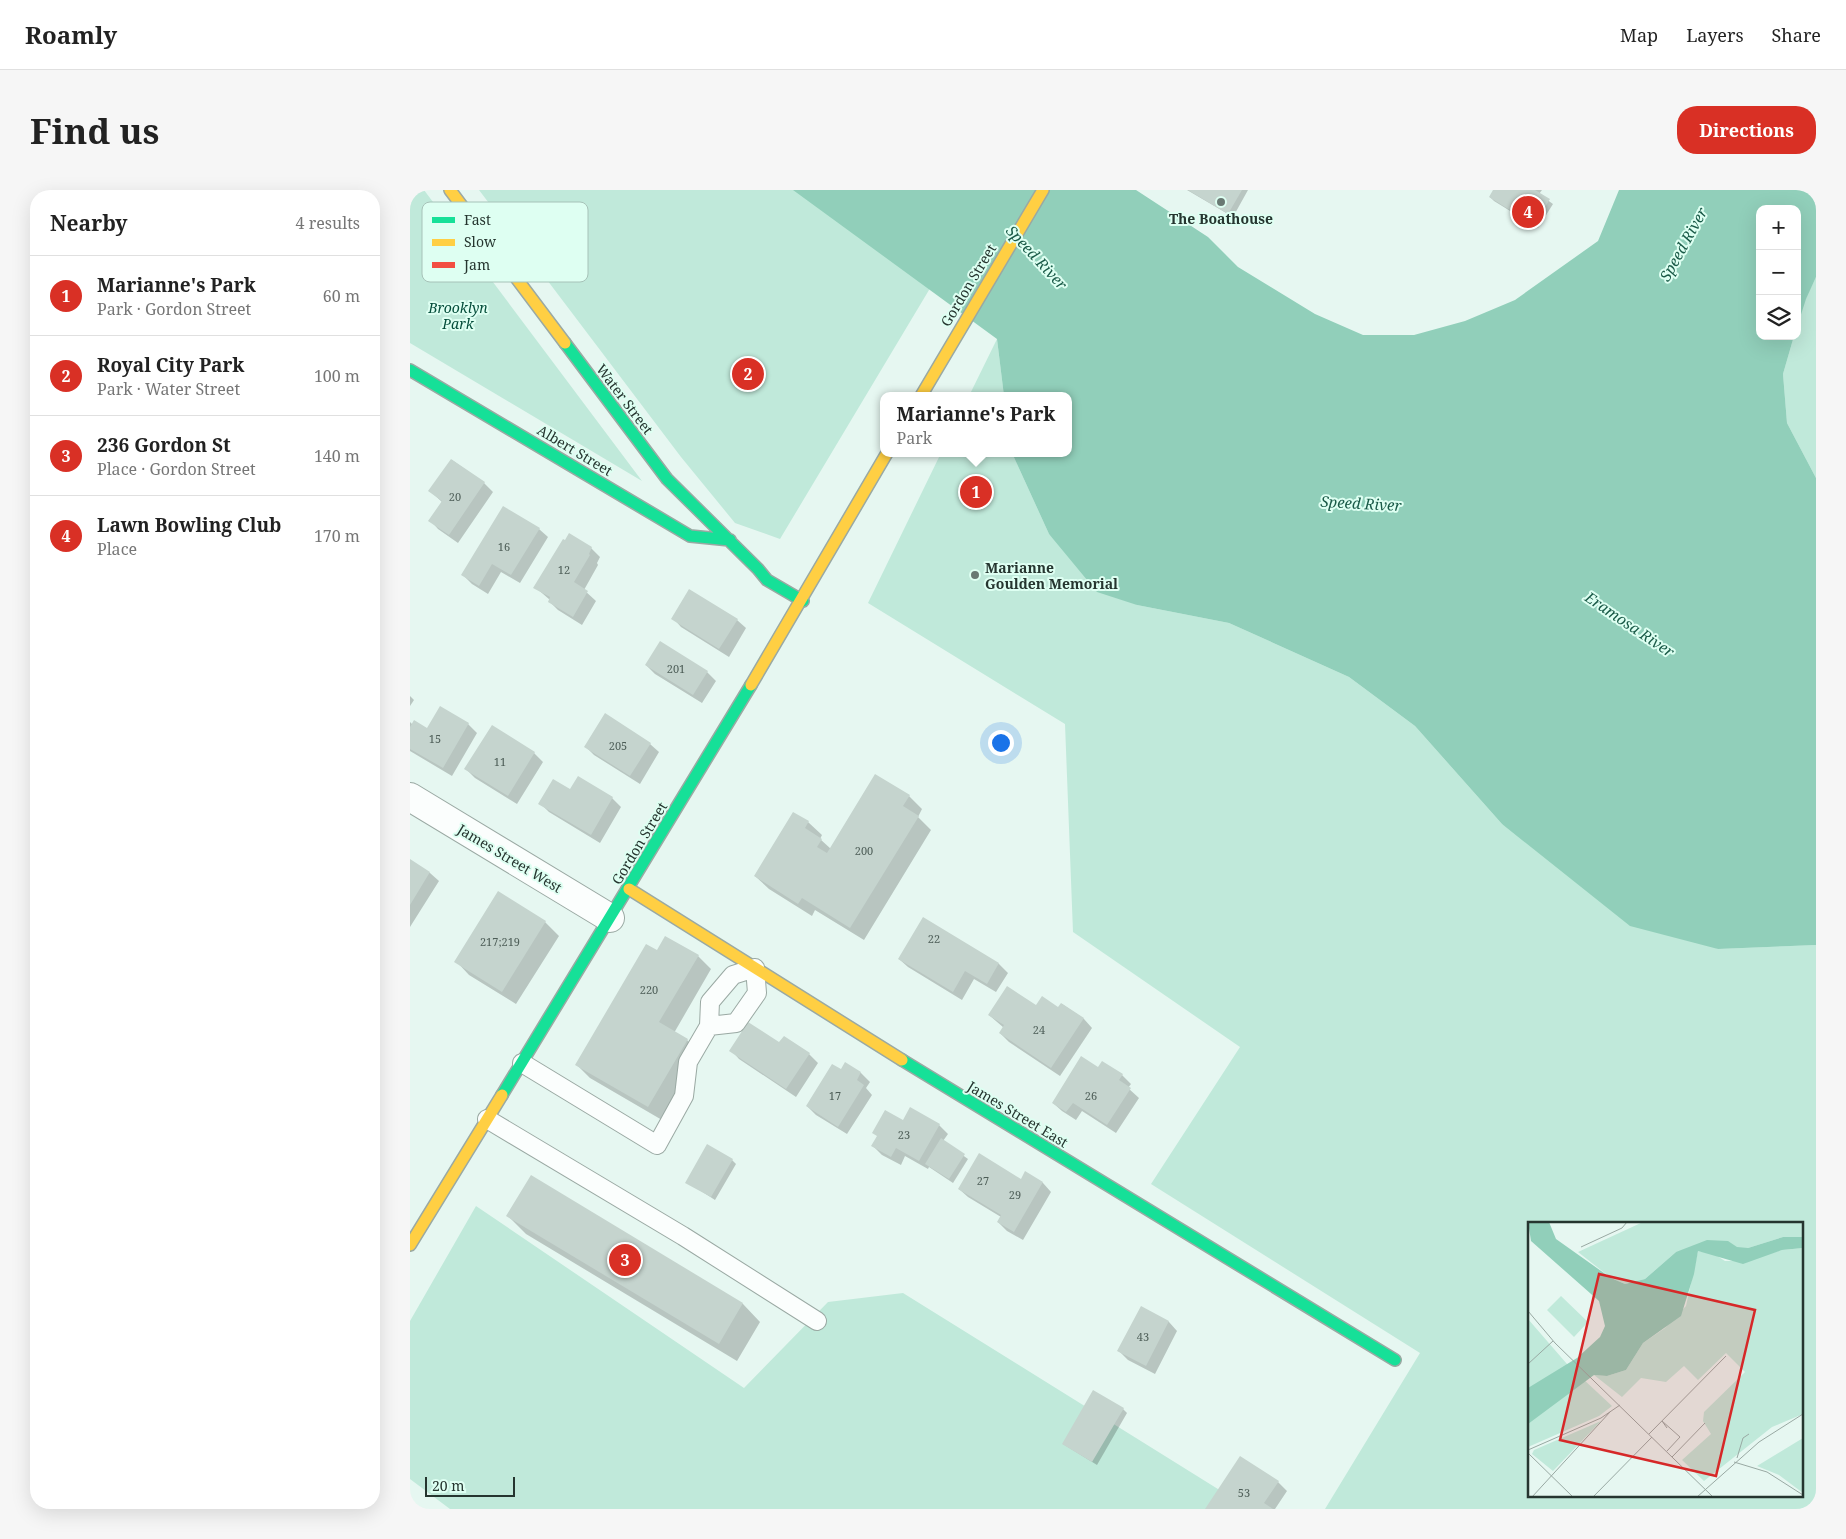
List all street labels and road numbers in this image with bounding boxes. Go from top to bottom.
street label: Gordon Street [936,240,1000,330]
street label: Water Street [592,360,658,438]
street label: Albert Street [534,420,616,480]
street label: Gordon Street [607,798,671,888]
street label: James Street West [453,819,566,897]
street label: James Street East [963,1076,1072,1152]

